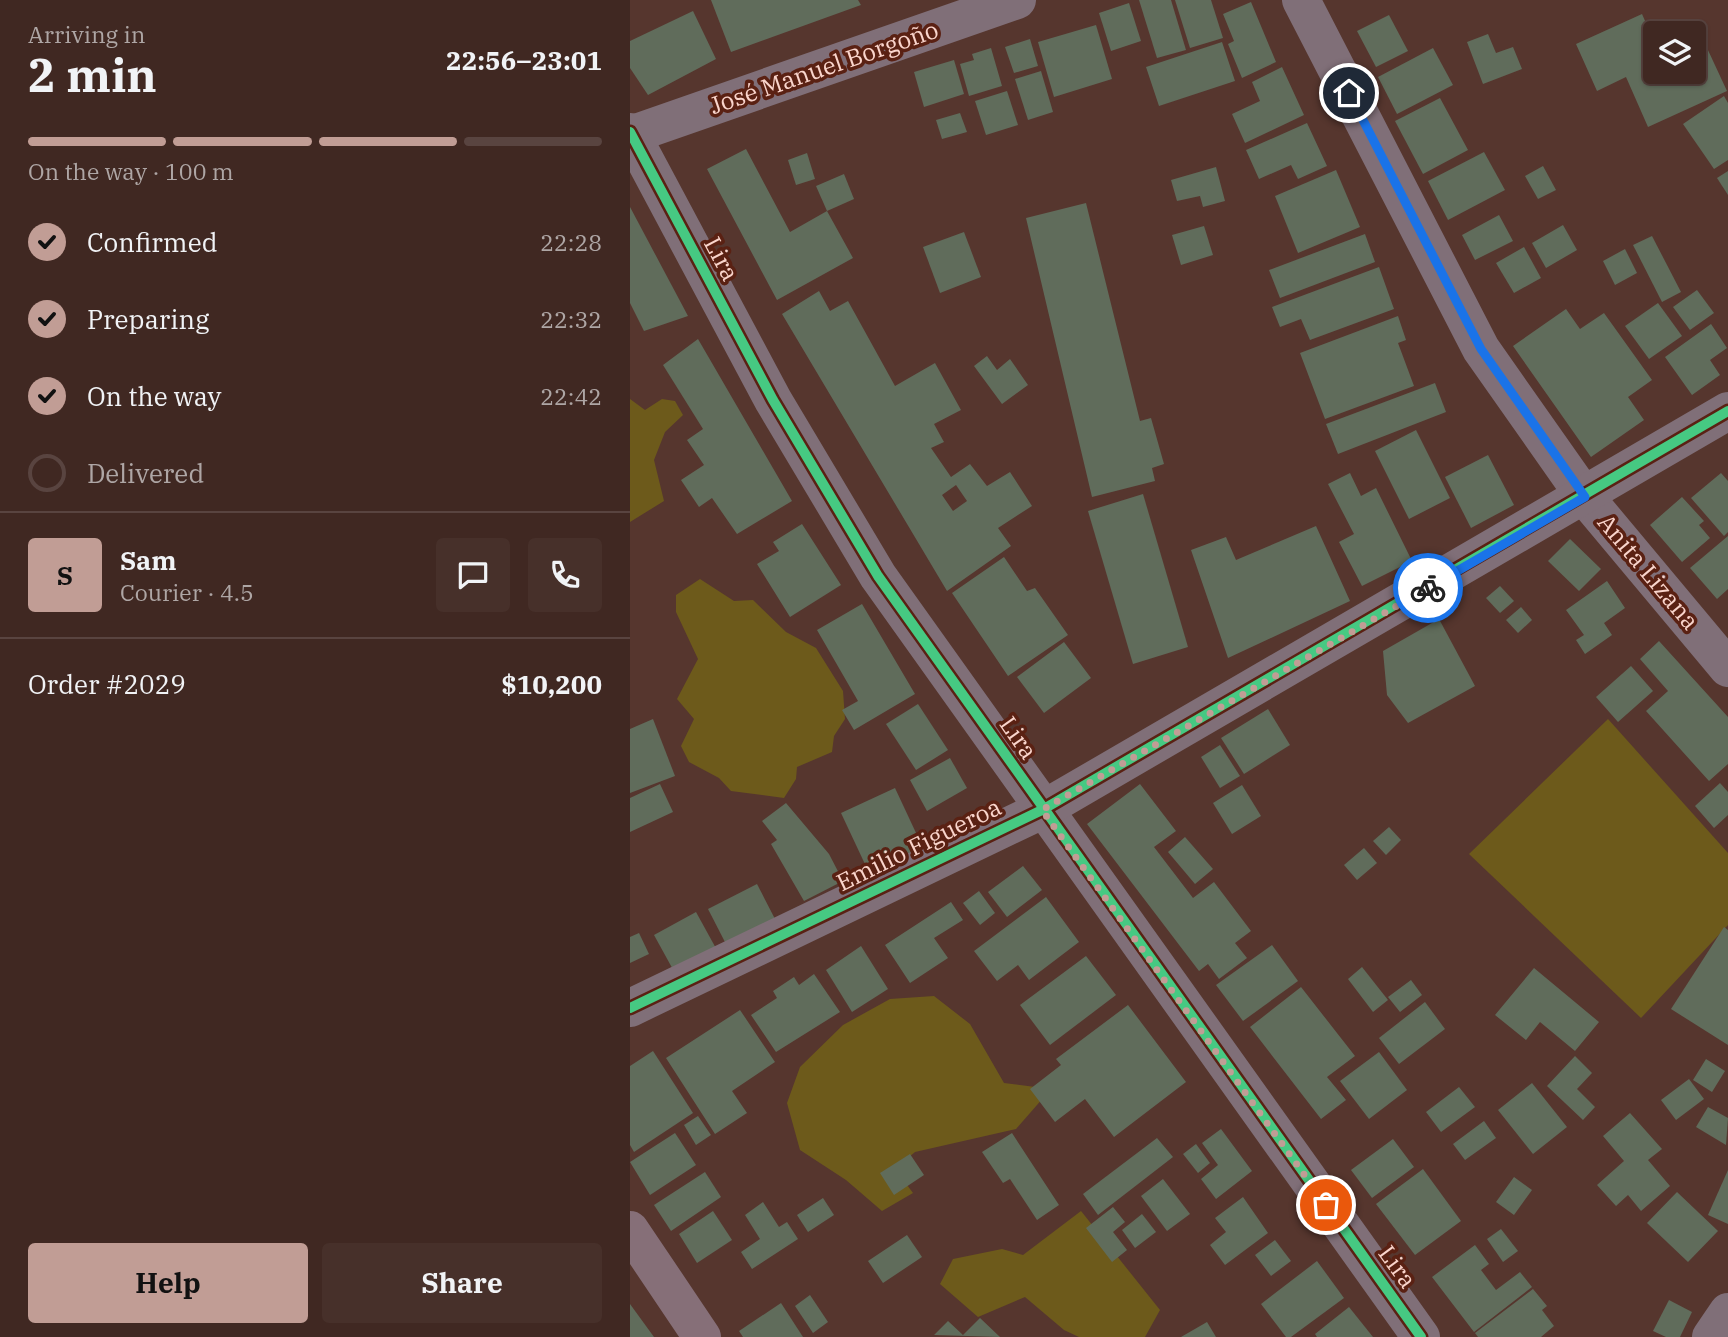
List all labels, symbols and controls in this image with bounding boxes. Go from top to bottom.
street label: José Manuel Borgoño [705,13,942,121]
text: Arriving in [28,19,145,49]
map controls [1643,21,1706,84]
button: layers [1643,21,1706,84]
text: 22:56–23:01 [446,43,602,77]
text: 2 min [28,45,157,105]
pin [1319,63,1379,123]
icon: home [1330,74,1368,112]
text: On the way · 100 m [28,156,234,186]
icon: check [28,223,66,261]
text: Confirmed [87,225,218,259]
text: 22:28 [540,227,602,257]
street label: Lira [697,231,747,286]
icon: check [28,300,66,338]
text: Preparing [87,302,209,336]
text: 22:32 [540,304,602,334]
icon: check [28,377,66,415]
text: On the way [87,379,221,413]
text: 22:42 [540,381,602,411]
text: Delivered [87,456,204,490]
street label: Anita Lizana [1591,507,1707,636]
button: chat [436,538,510,612]
button: phone [528,538,602,612]
text: Sam [120,543,176,577]
courier [1393,553,1463,623]
text: S [57,558,73,592]
icon: bike [1409,569,1447,607]
text: Courier · 4.5 [120,577,254,607]
text: Order #2029 [28,667,186,701]
text: $10,200 [501,667,602,701]
street label: Lira [993,710,1045,765]
street label: Emilio Figueroa [831,790,1006,898]
pin [1296,1175,1356,1235]
icon: bag [1307,1186,1345,1224]
street label: Lira [1371,1239,1424,1294]
button: Help [28,1243,308,1323]
button: Share [322,1243,602,1323]

